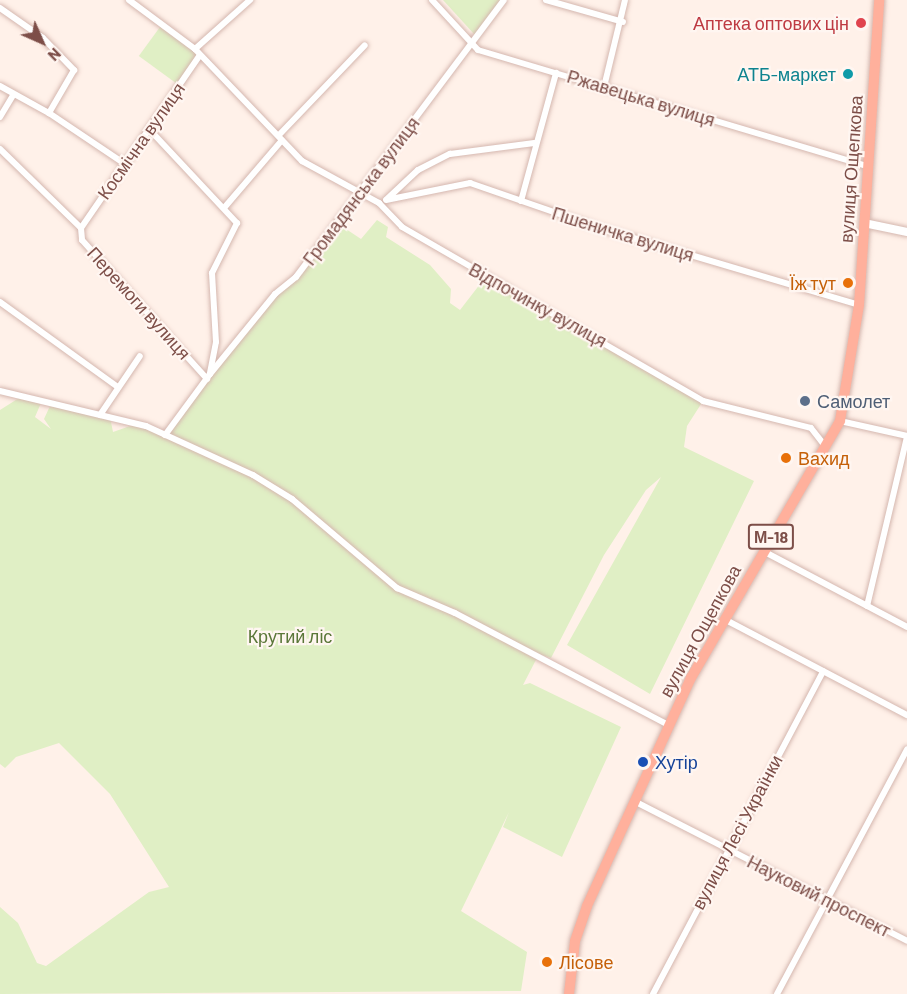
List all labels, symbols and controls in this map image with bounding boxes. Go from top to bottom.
north arrow [12,12,72,72]
place label: Аптека оптових цін [693,12,849,34]
marker: Аптека оптових цін [854,16,868,30]
text: N [45,45,66,66]
place label: АТБ-маркет [737,63,836,85]
street label: Ржавецька вулиця [565,65,717,131]
marker: АТБ-маркет [841,67,855,81]
street label: Космічна вулиця [93,79,189,203]
street label: вулиця Ощепкова [835,95,867,243]
street label: Громадянська вулиця [298,113,424,269]
street label: Пшеничка вулиця [550,202,696,266]
street label: Перемоги вулиця [83,242,195,364]
street label: Відпочинку вулиця [465,258,611,352]
place label: Їж тут [790,272,836,294]
marker: Їж тут [841,276,855,290]
place label: Самолет [817,390,890,412]
marker: Самолет [798,394,812,408]
place label: Вахид [798,447,850,469]
marker: Вахид [779,451,793,465]
road number: М-18 [747,524,795,550]
street label: вулиця Ощепкова [655,561,745,701]
park label: Крутий ліс [248,625,332,647]
place label: Хутір [655,751,698,773]
street label: вулиця Лесі Українки [687,751,787,913]
marker: Хутір [636,755,650,769]
street label: Науковий проспект [744,851,894,941]
place label: Лісове [559,951,613,973]
marker: Лісове [540,955,554,969]

